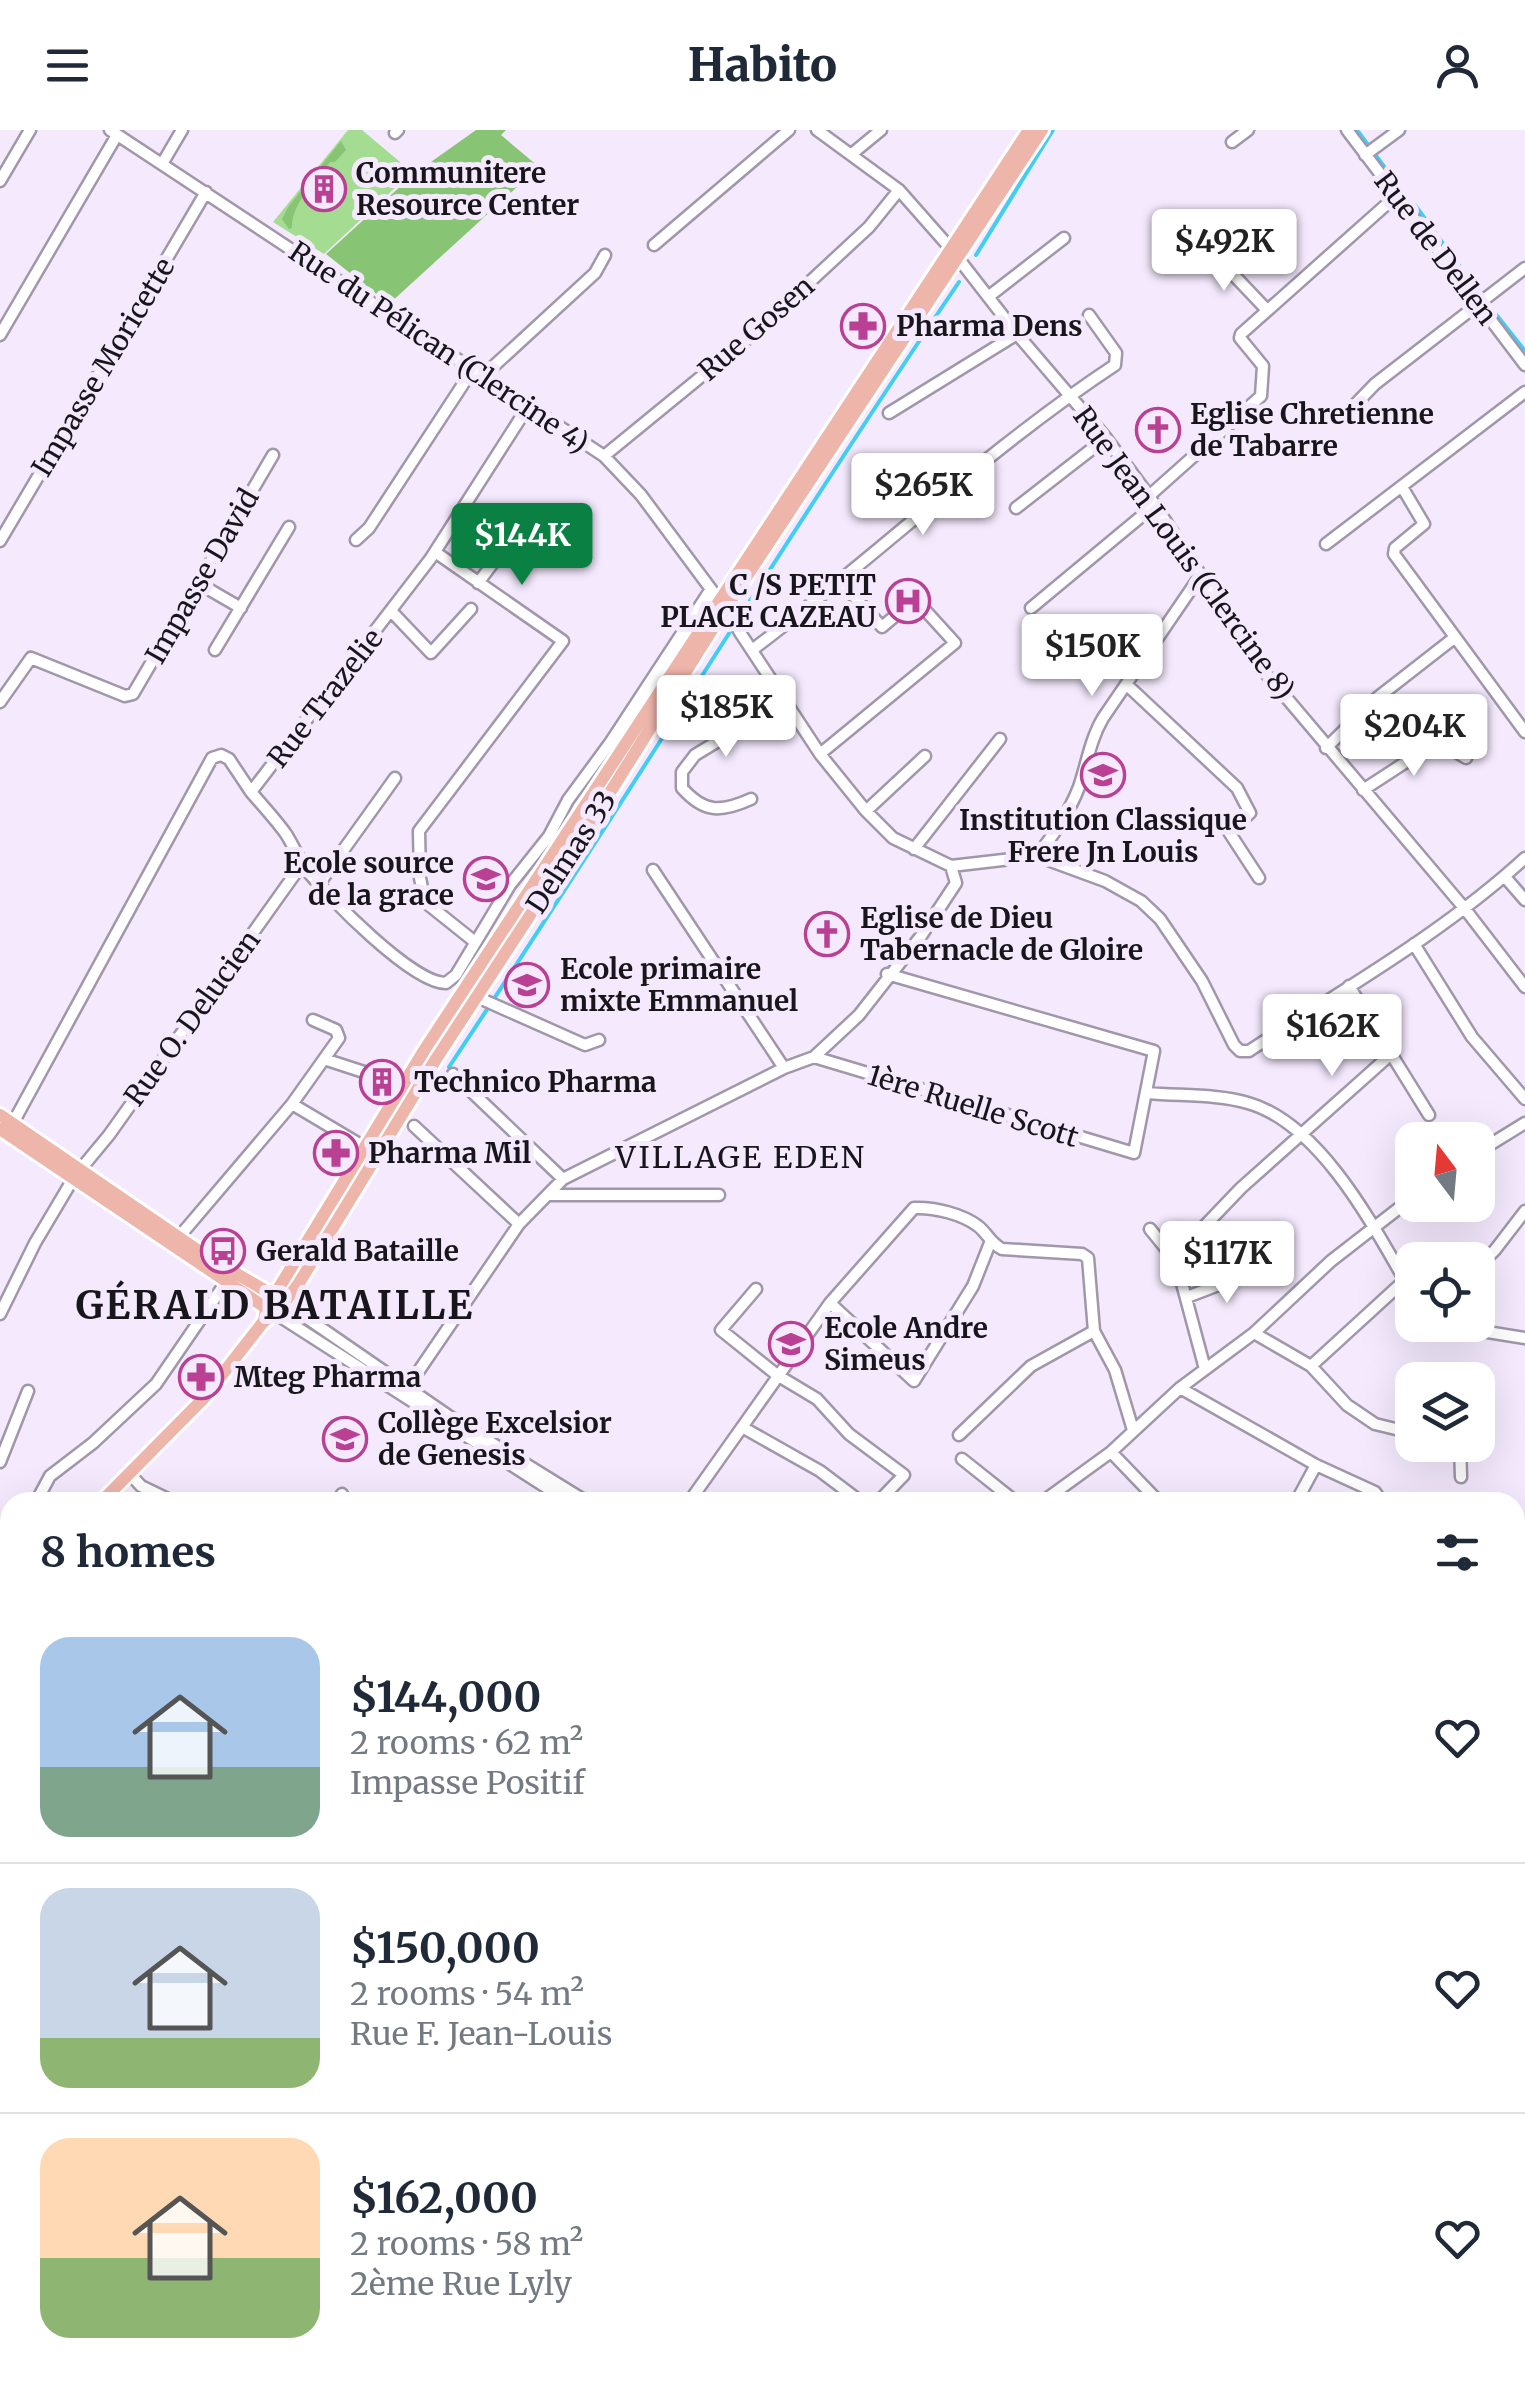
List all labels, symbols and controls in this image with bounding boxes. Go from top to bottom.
text: Habito [688,37,837,93]
icon: menu [40,38,95,93]
icon: person [1430,38,1485,93]
place label: Communitere Resource Center [356,155,579,223]
street label: Rue de Dellen [1367,164,1505,332]
building icon: Communitere Resource Center [301,166,347,212]
pin: $492K [1154,209,1294,294]
text: $492K [1174,221,1274,261]
street label: Rue du Pélican (Clercine 4) [282,233,596,461]
street label: Impasse Moricette [24,251,182,483]
street label: Rue Gosen [691,268,821,388]
pharmacy icon: Pharma Dens [840,303,886,349]
place label: Pharma Dens [896,308,1083,344]
place label: Eglise Chretienne de Tabarre [1190,396,1434,464]
street label: Rue Jean Louis (Clercine 8) [1065,399,1303,707]
church icon: Eglise Chretienne de Tabarre [1135,407,1181,453]
pin: $265K [853,453,993,538]
text: $265K [873,465,973,505]
street label: Impasse David [137,482,267,670]
pin: $144K [452,503,592,588]
text: $144K [473,515,571,555]
place label: C /S PETIT PLACE CAZEAU [660,567,876,635]
hospital icon: C /S PETIT PLACE CAZEAU [885,578,931,624]
pin: $150K [1022,614,1162,699]
street label: Rue Trazelie [260,621,390,775]
text: $150K [1044,626,1140,666]
pin: $185K [656,675,796,760]
text: $185K [679,687,773,727]
pin: $204K [1344,694,1484,779]
text: $204K [1362,706,1466,746]
school or university icon: Institution Classique Frere Jn Louis [1080,752,1126,798]
street label: Delmas 33 [518,784,624,920]
place label: Institution Classique Frere Jn Louis [959,802,1247,870]
place label: Ecole source de la grace [283,845,454,913]
school or university icon: Ecole source de la grace [463,856,509,902]
place label: Eglise de Dieu Tabernacle de Gloire [860,900,1143,968]
church icon: Eglise de Dieu Tabernacle de Gloire [804,911,850,957]
street label: Rue O. Delucien [116,923,268,1113]
place label: Ecole primaire mixte Emmanuel [560,951,798,1019]
school or university icon: Ecole primaire mixte Emmanuel [504,962,550,1008]
pin: $162K [1262,994,1402,1079]
text: $162K [1285,1006,1379,1046]
street label: 1ère Ruelle Scott [863,1057,1083,1155]
building icon: Technico Pharma [359,1059,405,1105]
place label: Technico Pharma [414,1064,657,1100]
north arrow [1395,1122,1495,1222]
map controls [1395,1122,1495,1462]
pharmacy icon: Pharma Mil [313,1130,359,1176]
place label: Pharma Mil [368,1135,531,1171]
district label: VILLAGE EDEN [615,1138,867,1176]
pin: $117K [1157,1221,1297,1306]
bus stop icon: Gerald Bataille [200,1228,246,1274]
place label: Gerald Bataille [256,1233,459,1269]
text: $117K [1182,1233,1272,1273]
button: locate [1395,1242,1495,1342]
district label: GÉRALD BATAILLE [75,1280,475,1329]
place label: Ecole Andre Simeus [824,1310,988,1378]
school or university icon: Ecole Andre Simeus [768,1321,814,1367]
pharmacy icon: Mteg Pharma [178,1354,224,1400]
place label: Mteg Pharma [234,1359,422,1395]
button: layers [1395,1362,1495,1462]
place label: Collège Excelsior de Genesis [378,1405,612,1473]
school or university icon: Collège Excelsior de Genesis [322,1416,368,1462]
icon: filters [1430,1525,1485,1580]
text: 8 homes [40,1526,216,1578]
text: $144,000 [350,1671,541,1723]
icon: home [120,1677,240,1797]
icon: heart [1430,1710,1485,1765]
text: 2 rooms · 62 m² [350,1723,583,1763]
text: Impasse Positif [350,1763,585,1803]
text: $150,000 [350,1922,540,1974]
icon: home [120,1928,240,2048]
icon: heart [1430,1961,1485,2016]
text: 2 rooms · 54 m² [350,1974,584,2014]
text: Rue F. Jean-Louis [350,2014,612,2054]
text: $162,000 [350,2172,538,2224]
icon: home [120,2178,240,2298]
icon: heart [1430,2211,1485,2266]
text: 2 rooms · 58 m² [350,2224,583,2264]
text: 2ème Rue Lyly [350,2264,572,2304]

